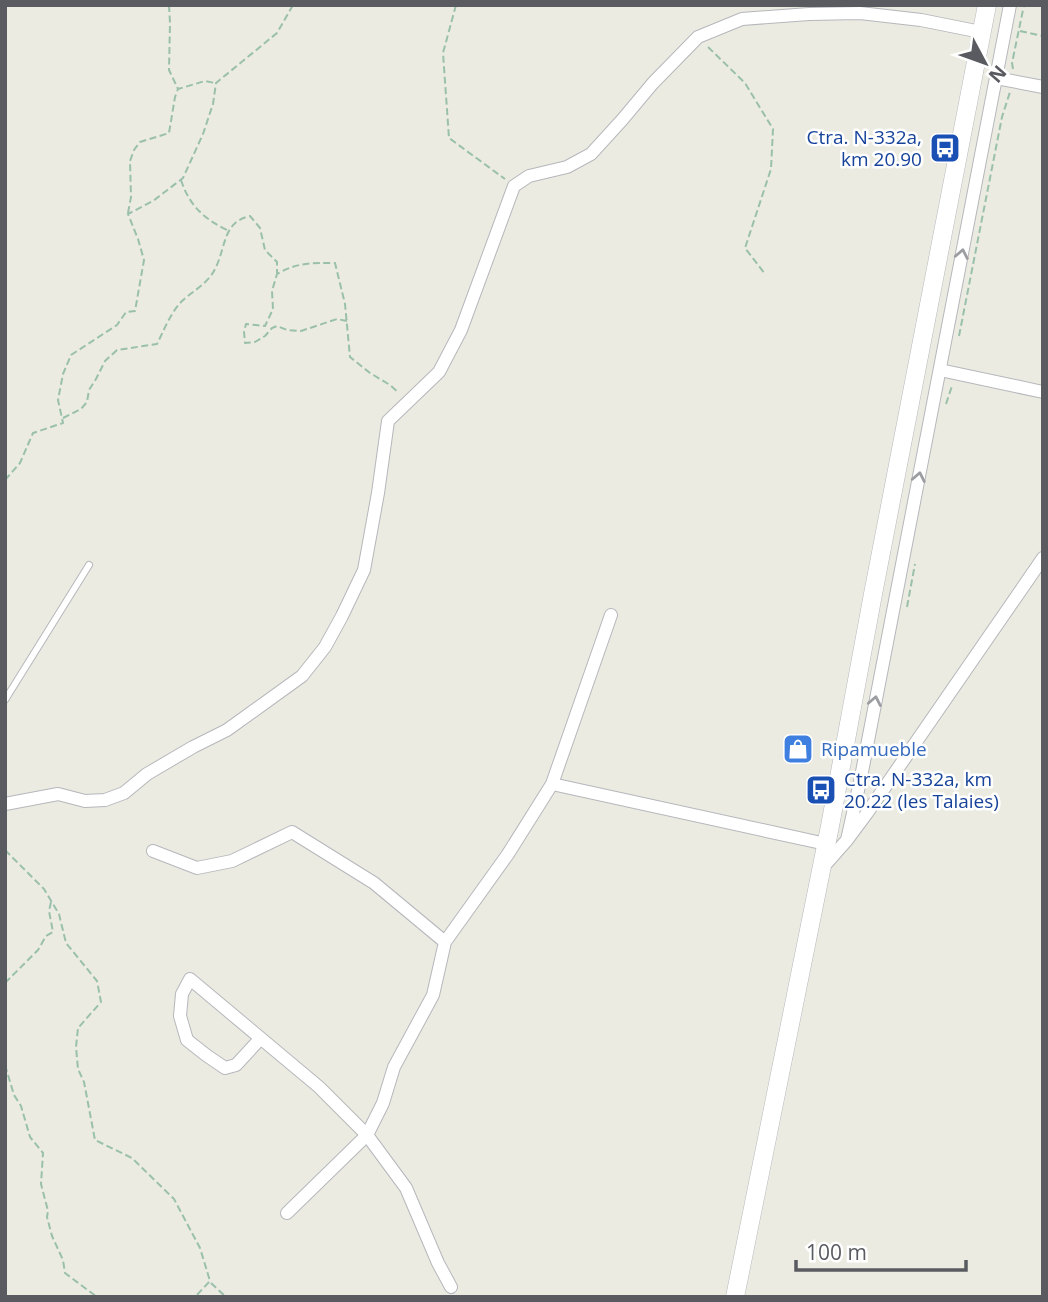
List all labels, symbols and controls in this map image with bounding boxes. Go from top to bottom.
north arrow [950,28,1020,98]
text: N [983,60,1013,89]
place label: Ctra. N-332a, km 20.90 [807,124,922,172]
bus stop icon: Ctra. N-332a, km 20.90 [928,131,962,165]
one-way arrow [954,248,969,260]
one-way arrow [910,471,925,483]
one-way arrow [867,695,882,707]
shop icon: Ripamueble [781,732,815,766]
place label: Ripamueble [821,736,927,762]
place label: Ctra. N-332a, km 20.22 (les Talaies) [844,766,999,814]
bus stop icon: Ctra. N-332a, km 20.22 (les Talaies) [804,773,838,807]
scale bar [796,1228,966,1272]
text: 100 m [806,1238,867,1266]

